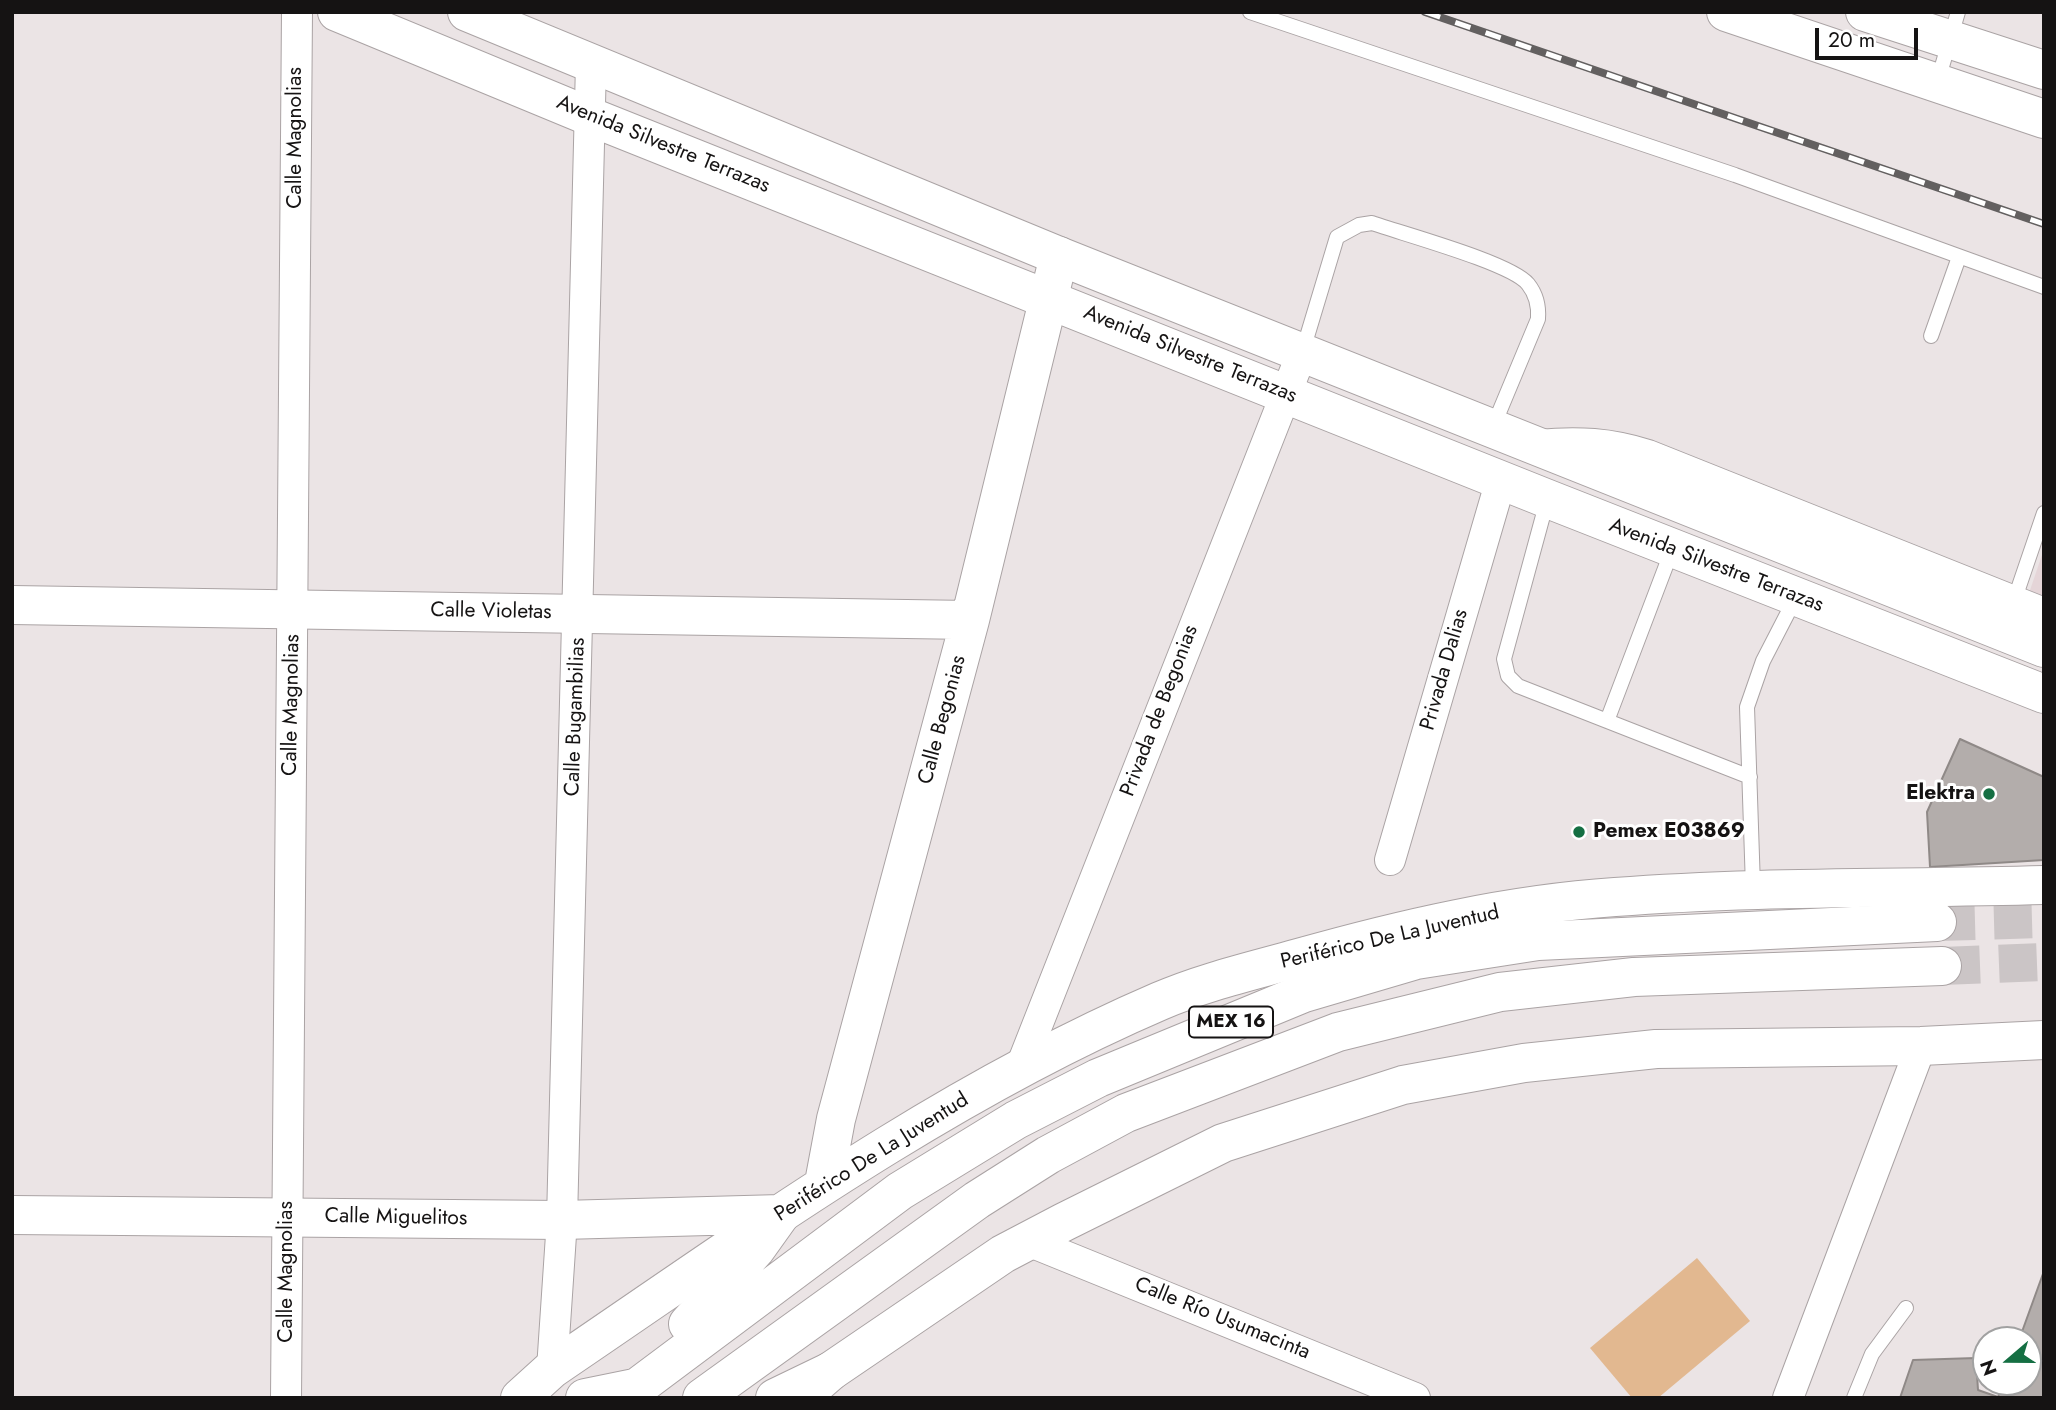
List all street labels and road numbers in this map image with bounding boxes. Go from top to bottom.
street label: Calle Magnolias [283,67,309,209]
street label: Avenida Silvestre Terrazas [553,91,773,199]
street label: Avenida Silvestre Terrazas [1080,301,1300,409]
street label: Avenida Silvestre Terrazas [1605,513,1827,619]
street label: Calle Violetas [430,598,552,626]
street label: Privada Dalias [1416,607,1474,733]
street label: Privada de Begonias [1116,622,1204,800]
street label: Calle Magnolias [278,634,306,776]
street label: Calle Bugambilias [561,637,591,797]
street label: Calle Begonias [914,653,972,787]
street label: Periférico De La Juventud [1278,901,1502,975]
road number: MEX 16 [1189,1006,1273,1038]
street label: Periférico De La Juventud [770,1088,974,1228]
street label: Calle Magnolias [274,1201,300,1343]
street label: Calle Miguelitos [324,1204,468,1232]
street label: Calle Río Usumacinta [1131,1272,1313,1366]

